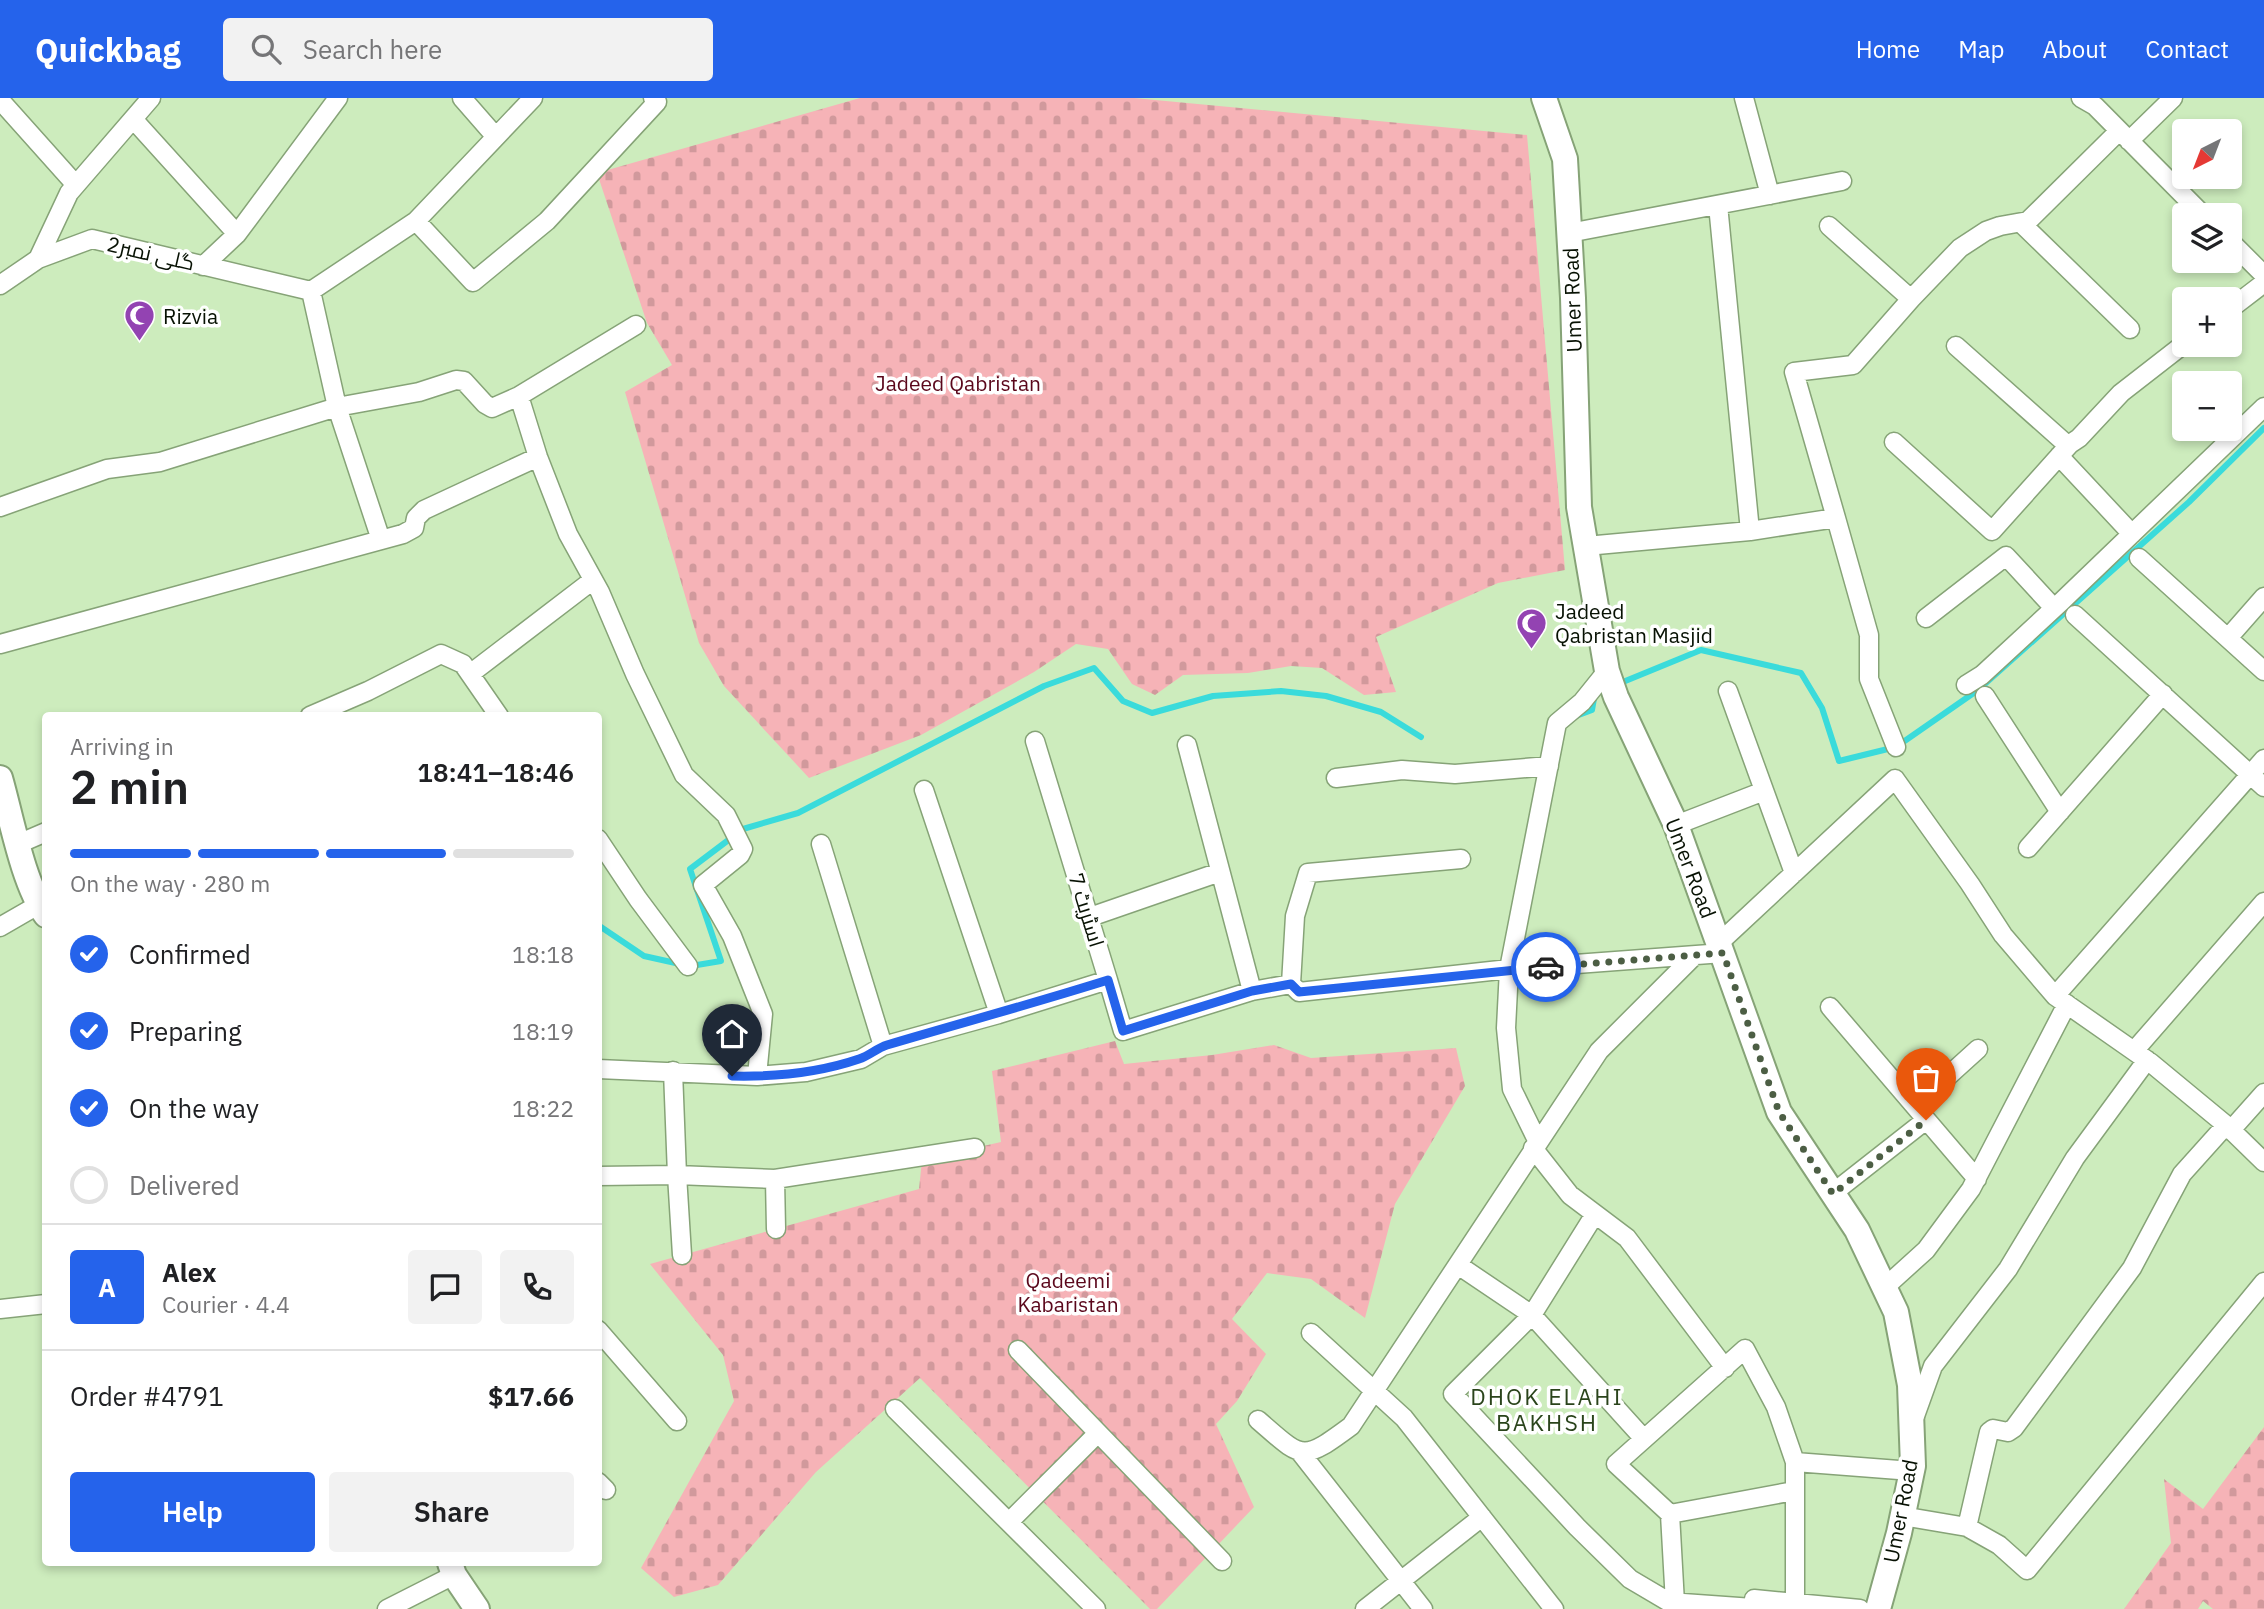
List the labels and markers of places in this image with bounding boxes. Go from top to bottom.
mosque icon: Rizvia [123,299,157,343]
place label: Rizvia [163,302,218,330]
place label: Jadeed Qabristan Masjid [1555,597,1713,649]
mosque icon: Jadeed Qabristan Masjid [1515,606,1549,650]
pin [702,1004,762,1076]
pin [1896,1048,1956,1120]

